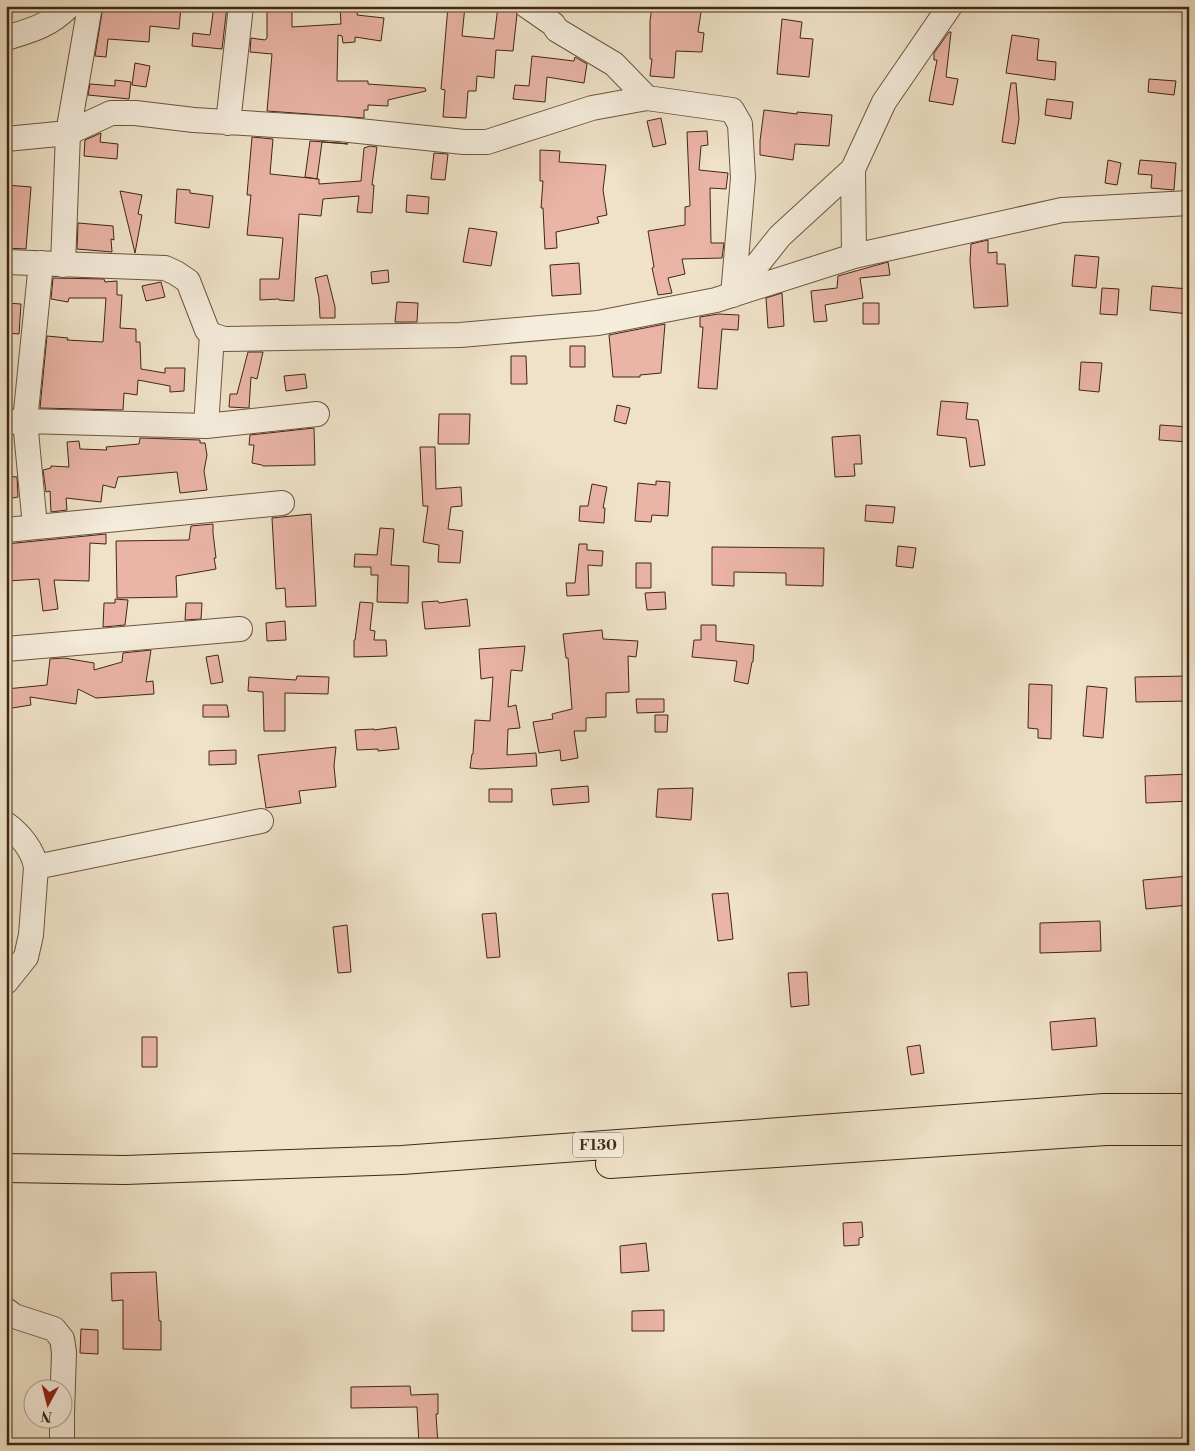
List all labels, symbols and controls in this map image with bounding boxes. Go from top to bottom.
road number: F130 [573,1132,623,1158]
north arrow [22,1378,72,1428]
text: N [40,1406,53,1426]

